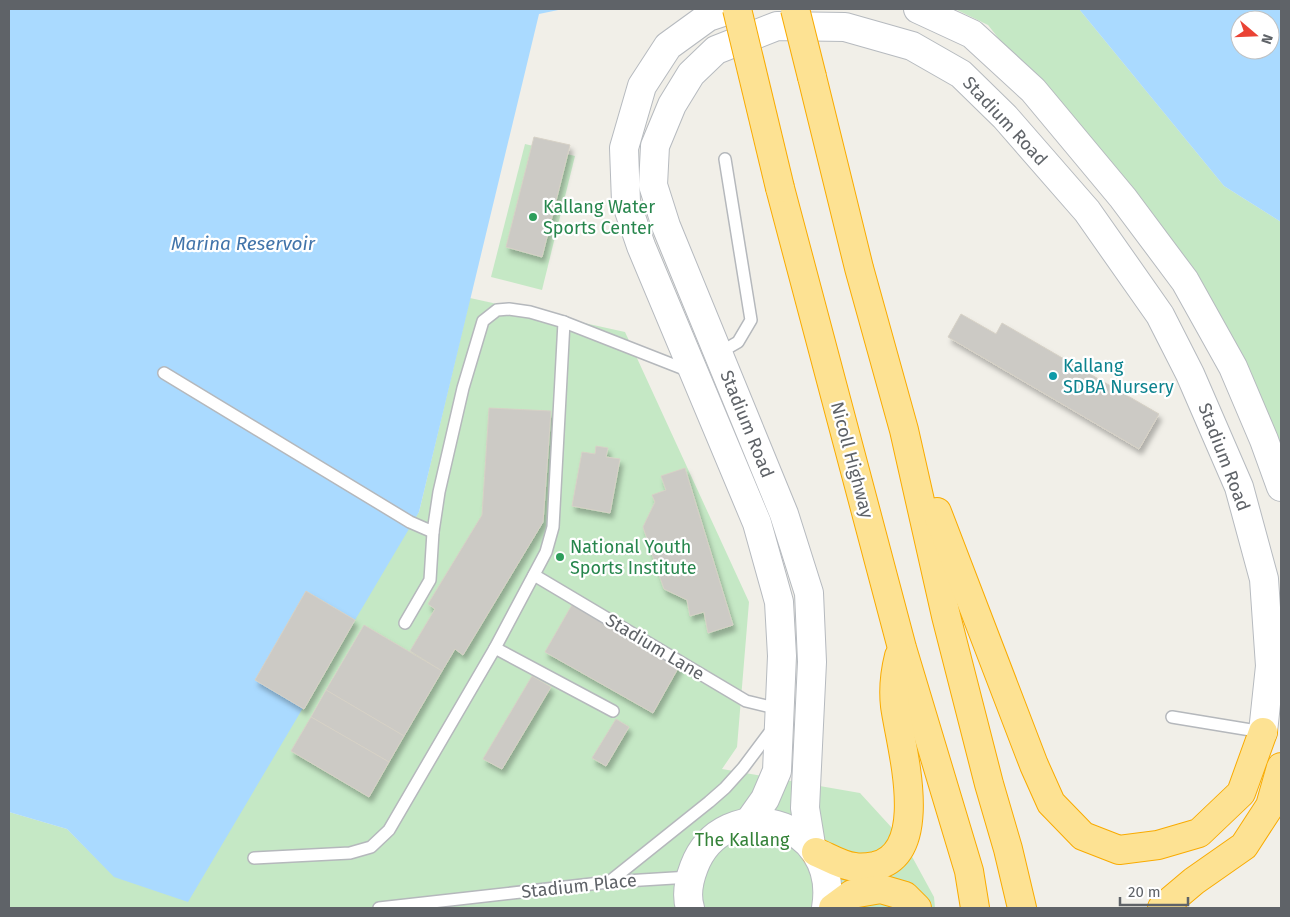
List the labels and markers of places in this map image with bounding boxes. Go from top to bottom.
place label: Kallang Water Sports Center [543,196,655,239]
marker: Kallang Water Sports Center [527,211,539,223]
place label: Kallang SDBA Nursery [1063,355,1174,398]
marker: Kallang SDBA Nursery [1047,370,1059,382]
place label: National Youth Sports Institute [570,536,697,579]
marker: National Youth Sports Institute [554,551,566,563]

